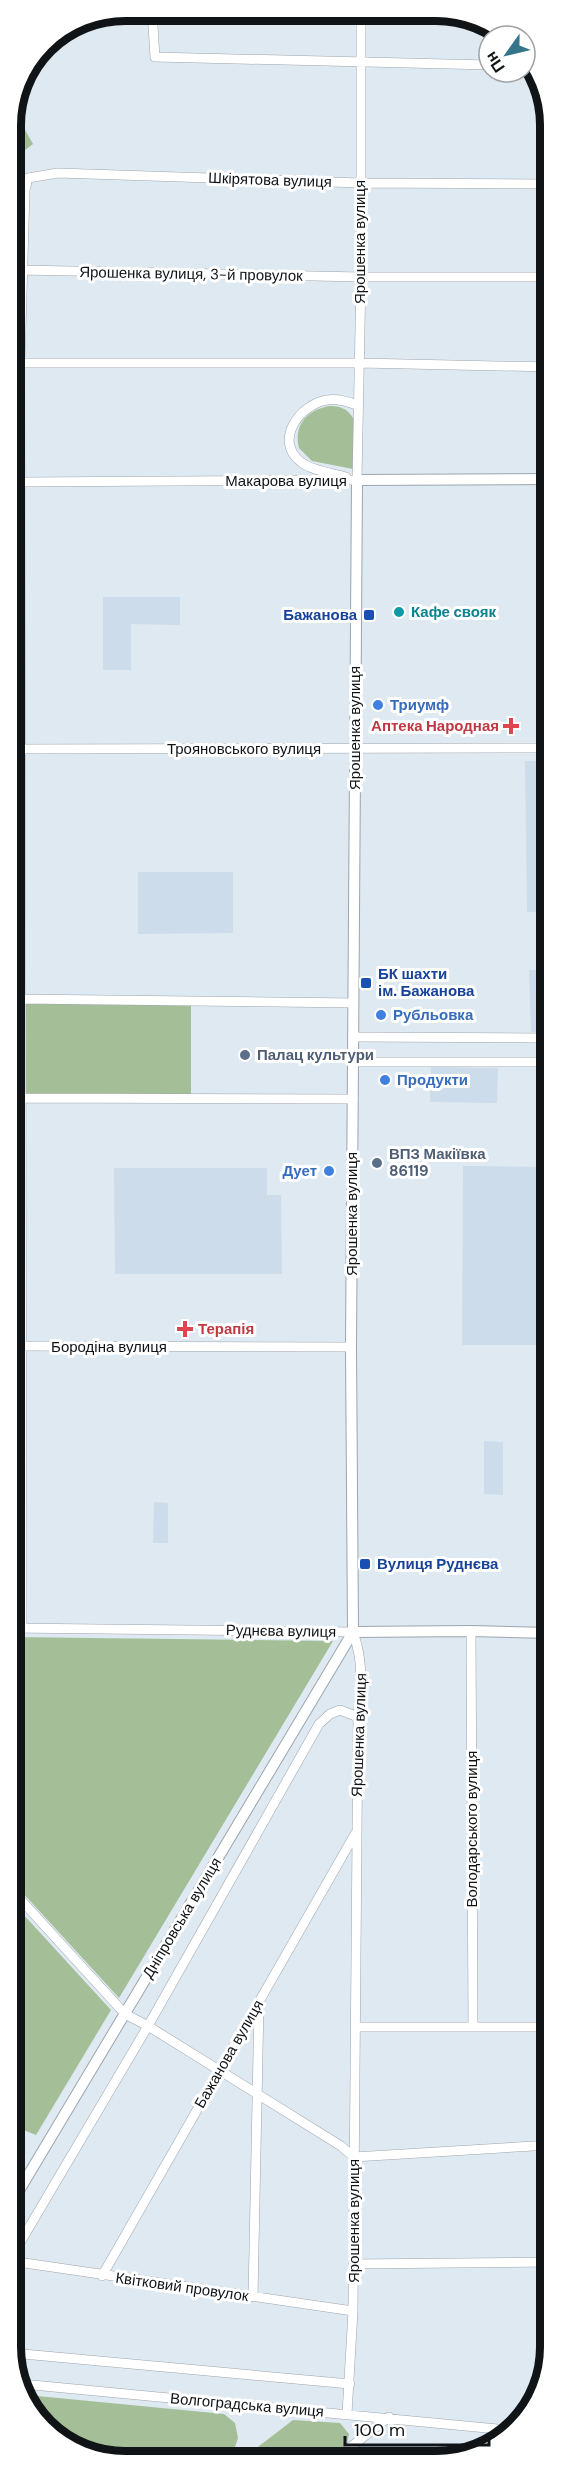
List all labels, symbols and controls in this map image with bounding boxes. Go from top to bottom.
north arrow [477,24,537,84]
text: Пн [480,47,510,77]
street label: Шкірятова вулиця [208,168,332,192]
street label: Ярошенка вулиця [350,180,370,304]
street label: Ярошенка вулиця, 3-й провулок [79,262,303,286]
street label: Макарова вулиця [225,471,347,491]
place label: Кафе свояк [411,602,497,622]
place label: Бажанова [283,605,358,625]
marker: Кафе свояк [392,605,406,619]
marker: Бажанова [362,608,376,622]
street label: Ярошенка вулиця [345,666,365,790]
place label: Триумф [390,695,449,715]
marker: Триумф [371,698,385,712]
place label: Аптека Народная [371,716,499,736]
marker: Аптека Народная [504,719,518,733]
street label: Трояновського вулиця [167,739,321,759]
place label: БК шахти ім. Бажанова [378,964,475,1001]
marker: БК шахти ім. Бажанова [359,976,373,990]
place label: Рубльовка [393,1005,474,1025]
marker: Рубльовка [374,1008,388,1022]
place label: Палац культури [257,1045,374,1065]
marker: Палац культури [238,1048,252,1062]
place label: Продукти [397,1070,468,1090]
marker: Продукти [378,1073,392,1087]
place label: ВПЗ Макіївка 86119 [389,1144,486,1181]
street label: Ярошенка вулиця [342,1152,362,1276]
marker: ВПЗ Макіївка 86119 [370,1156,384,1170]
place label: Дует [282,1161,317,1181]
marker: Дует [322,1164,336,1178]
place label: Терапія [198,1319,254,1339]
marker: Терапія [176,1320,194,1338]
street label: Бородіна вулиця [51,1337,167,1357]
place label: Вулиця Руднєва [377,1554,499,1574]
marker: Вулиця Руднєва [358,1557,372,1571]
street label: Руднєва вулиця [226,1620,336,1642]
street label: Ярошенка вулиця [347,1673,371,1797]
street label: Володарського вулиця [462,1751,482,1907]
street label: Дніпровська вулиця [138,1854,226,1982]
street label: Бажанова вулиця [190,1996,268,2112]
street label: Ярошенка вулиця [344,2159,364,2283]
street label: Квітковий провулок [114,2268,250,2306]
street label: Волгоградська вулиця [169,2388,325,2422]
scale bar [345,2409,489,2447]
text: 100 m [354,2418,405,2442]

